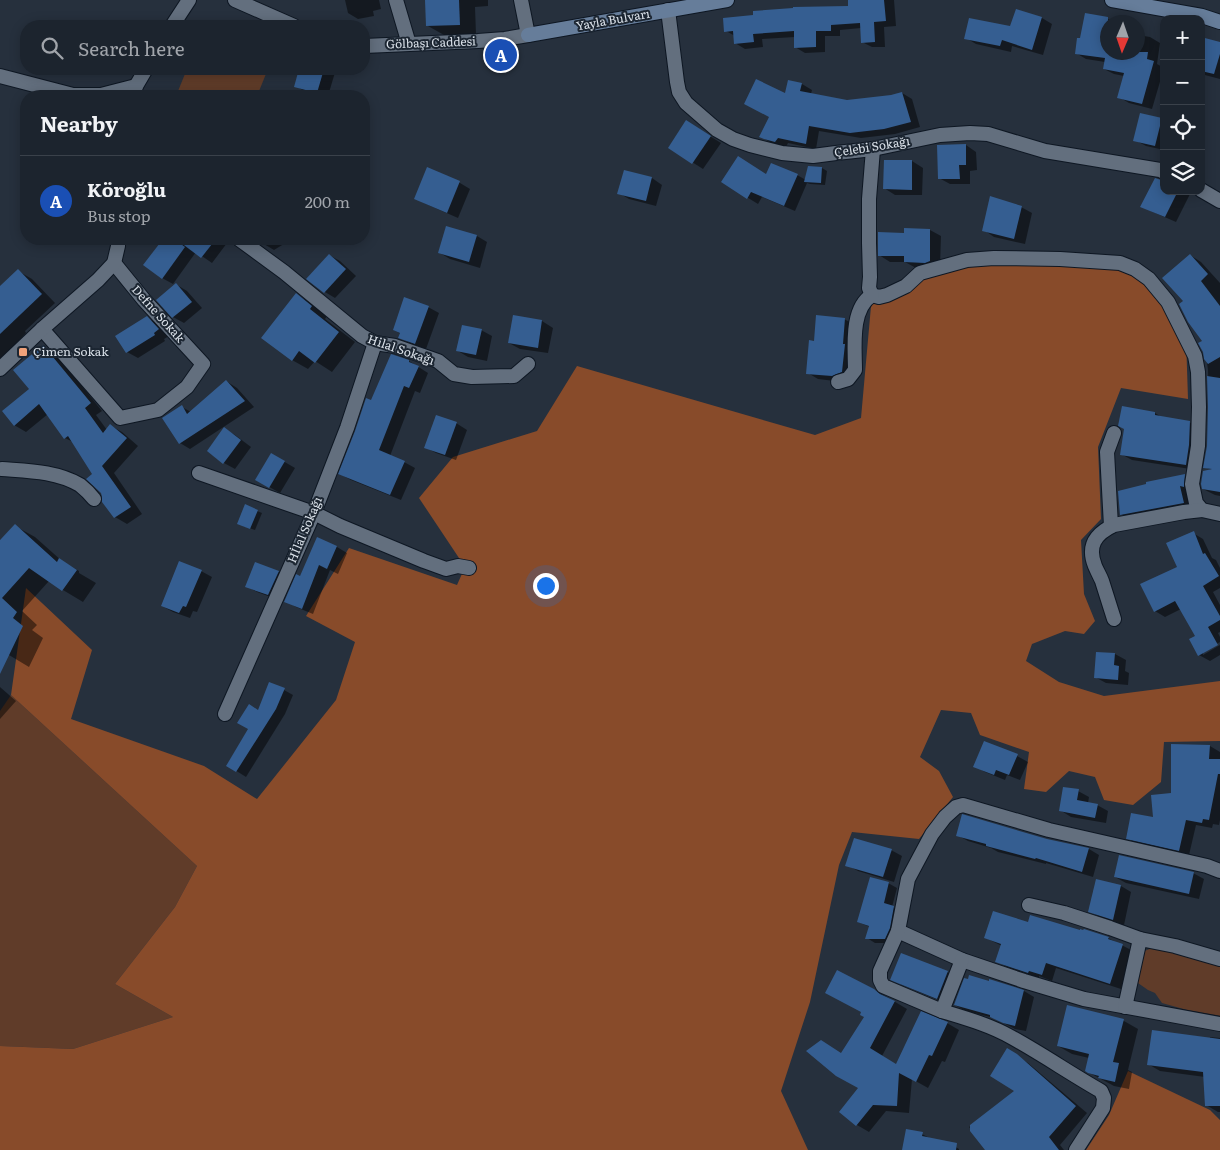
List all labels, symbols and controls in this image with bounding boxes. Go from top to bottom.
street label: Yayla Bulvarı [574,4,651,34]
north arrow [1100,15,1145,60]
map controls [1160,15,1205,195]
button: + [1160,15,1205,60]
search box [20,20,370,75]
street label: Gölbaşı Caddesi [386,31,476,53]
icon: search [38,34,66,62]
text: Search here [78,34,185,62]
pin: A [485,36,517,74]
button: − [1160,60,1205,105]
button: locate [1160,105,1205,150]
text: Nearby [40,107,118,138]
street label: Çelebi Sokağı [833,131,911,161]
button: layers [1160,150,1205,195]
text: Köroğlu [87,175,166,203]
text: A [50,189,62,213]
text: 200 m [305,189,350,213]
text: Bus stop [87,203,151,227]
street label: Defne Sokak [128,281,190,346]
street label: Hilal Sokağı [366,329,437,369]
place label: Çimen Sokak [33,342,109,360]
marker: Çimen Sokak [17,346,29,358]
street label: Hİlal Sokağı [282,494,326,566]
your location [533,573,559,599]

